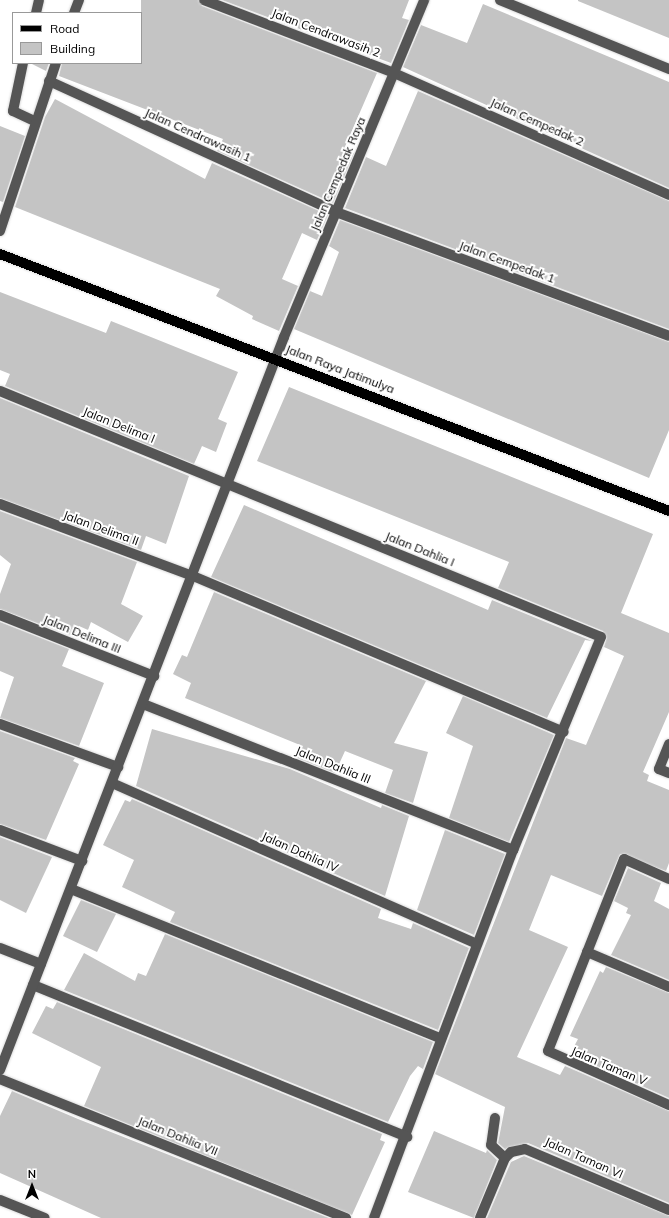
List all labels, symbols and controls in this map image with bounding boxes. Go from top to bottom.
street label: Jalan Cendrawasih 2 [270,6,382,60]
legend [12,12,142,64]
text: Road [50,21,79,36]
text: Building [50,41,95,56]
street label: Jalan Cempedak 2 [488,95,586,149]
street label: Jalan Cendrawasih 1 [143,105,253,165]
street label: Jalan Cempedak Raya [307,115,369,233]
street label: Jalan Cempedak 1 [457,238,557,286]
street label: Jalan Raya Jatimulya [284,342,396,396]
street label: Jalan Delima I [81,404,157,446]
street label: Jalan Delima II [61,508,141,548]
street label: Jalan Dahlia I [383,529,457,569]
street label: Jalan Delima III [41,612,123,656]
street label: Jalan Dahlia III [293,743,373,787]
street label: Jalan Dahlia IV [260,829,340,875]
street label: Jalan Taman V [569,1044,649,1088]
street label: Jalan Dahlia VII [136,1113,220,1159]
street label: Jalan Taman VI [543,1134,625,1182]
north arrow [12,1166,52,1206]
text: N [28,1167,36,1181]

